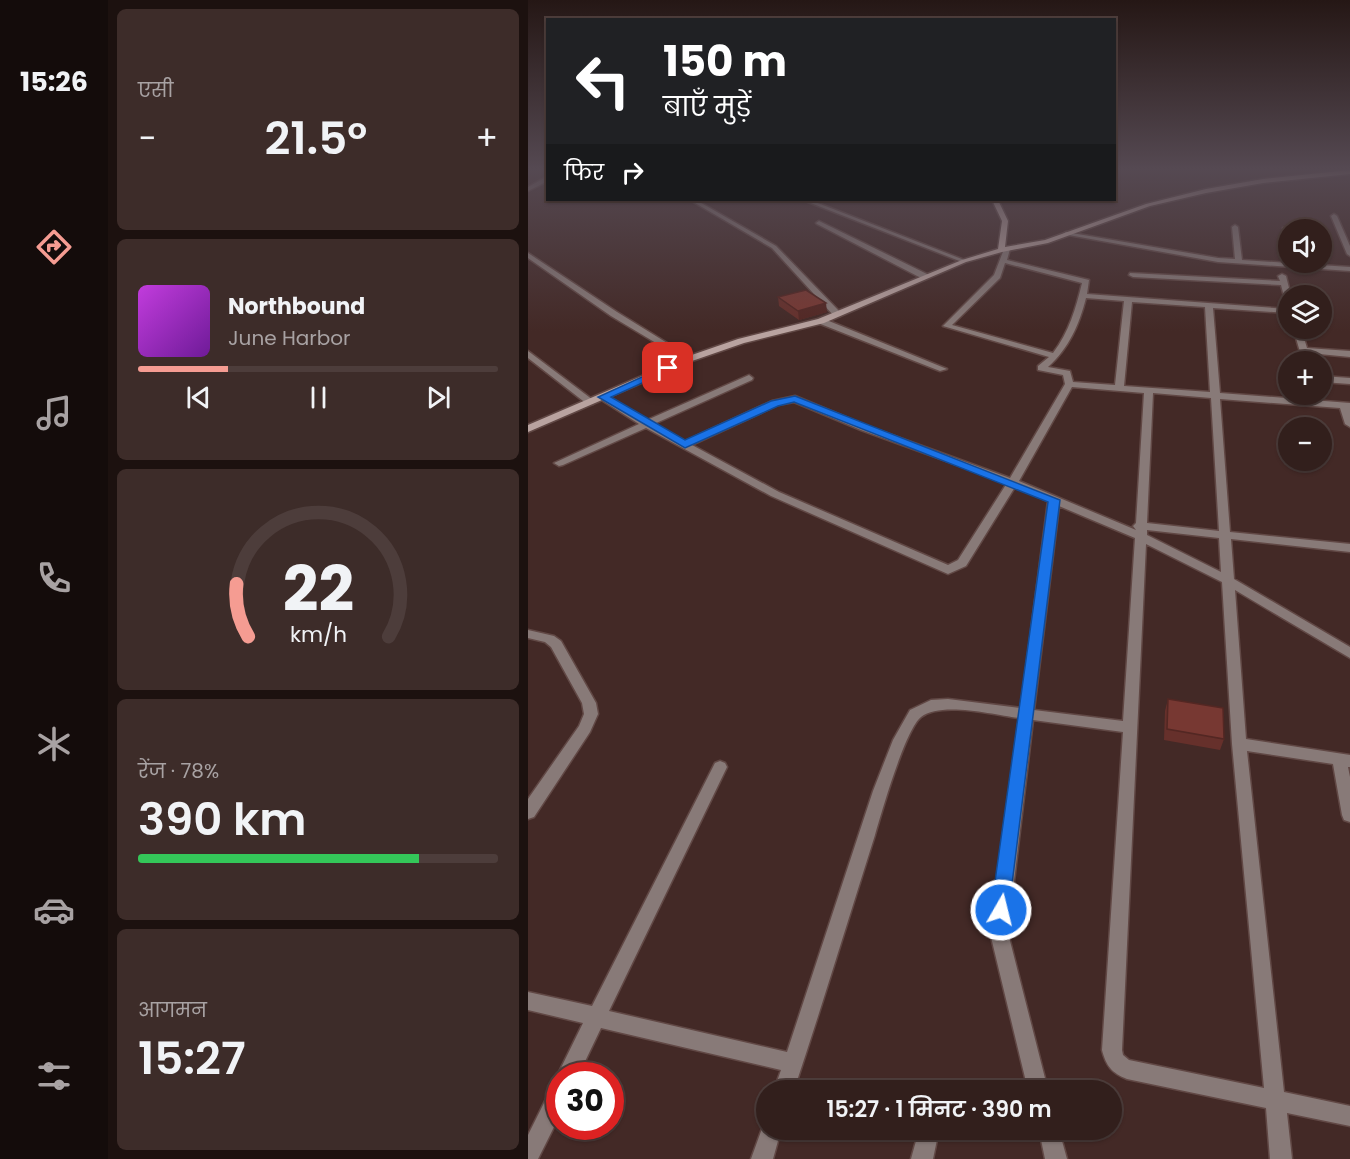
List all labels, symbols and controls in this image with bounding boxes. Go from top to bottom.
text: 150 m [663,32,787,91]
icon: left [564,42,642,120]
text: 15:26 [20,63,88,100]
text: एसी [138,76,173,104]
text: बाएँ मुड़ें [663,88,751,125]
text: 21.5° [264,107,367,170]
text: − [138,115,156,162]
text: + [475,115,498,162]
icon: right [616,156,649,189]
text: फिर [564,157,604,188]
map controls [1278,219,1332,471]
button: sound [1278,219,1332,273]
icon: directions [33,226,75,268]
button: layers [1278,285,1332,339]
text: Northbound [228,291,365,322]
text: June Harbor [228,324,351,352]
pin [642,342,693,393]
icon: arrive [651,351,684,384]
button: + [1278,351,1332,405]
icon: previous [182,381,215,414]
icon: pause [302,381,335,414]
icon: next [422,381,455,414]
icon: music [33,392,75,434]
button: − [1278,417,1332,471]
text: 22 [282,545,354,633]
icon: phone [33,557,75,599]
text: km/h [289,619,347,650]
icon: climate [33,723,75,765]
text: रेंज · 78% [138,757,219,785]
text: 390 km [138,788,306,851]
position arrow [969,878,1033,942]
icon: car [33,889,75,931]
text: आगमन [138,996,207,1024]
text: 15:27 [138,1027,246,1090]
icon: filters [33,1055,75,1097]
speed limit sign: 30 [546,1062,624,1140]
text: 15:27 · 1 मिनट · 390 m [826,1094,1052,1125]

